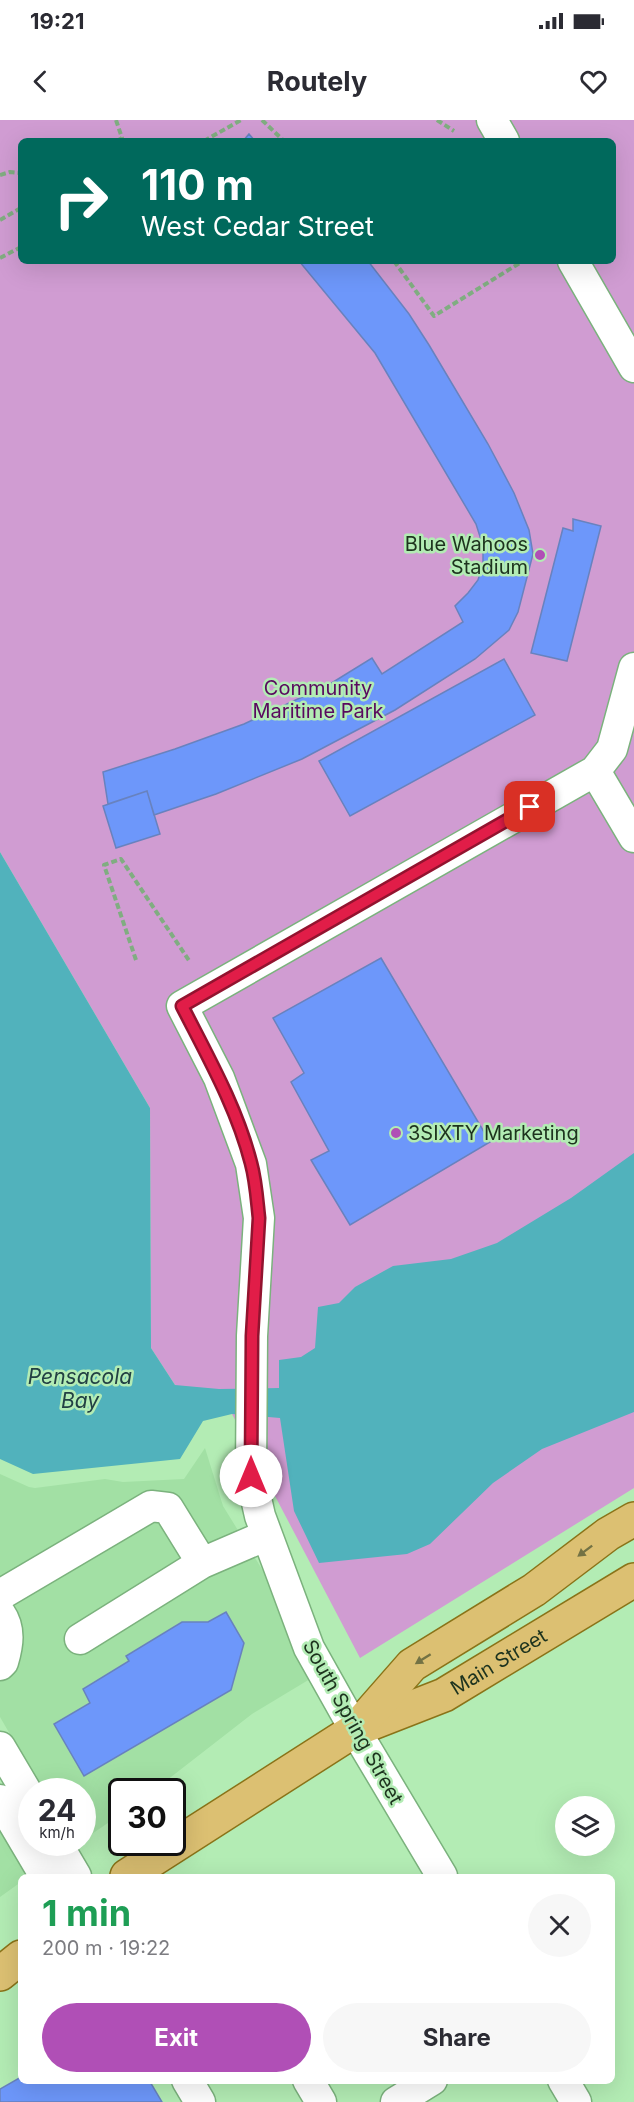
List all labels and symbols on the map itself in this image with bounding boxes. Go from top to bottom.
place label: Blue Wahoos Stadium [405,532,528,579]
marker: Blue Wahoos Stadium [533,548,547,562]
park label: Community Maritime Park [253,676,384,723]
pin [504,781,555,832]
place label: 3SIXTY Marketing [408,1121,579,1145]
marker: 3SIXTY Marketing [389,1126,403,1140]
water label: Pensacola Bay [28,1364,132,1413]
position arrow [219,1444,283,1508]
one-way arrow [578,1545,593,1557]
street label: Main Street [446,1623,552,1700]
street label: South Spring Street [298,1635,408,1809]
one-way arrow [415,1653,431,1664]
speed limit sign: 30 [108,1778,186,1856]

